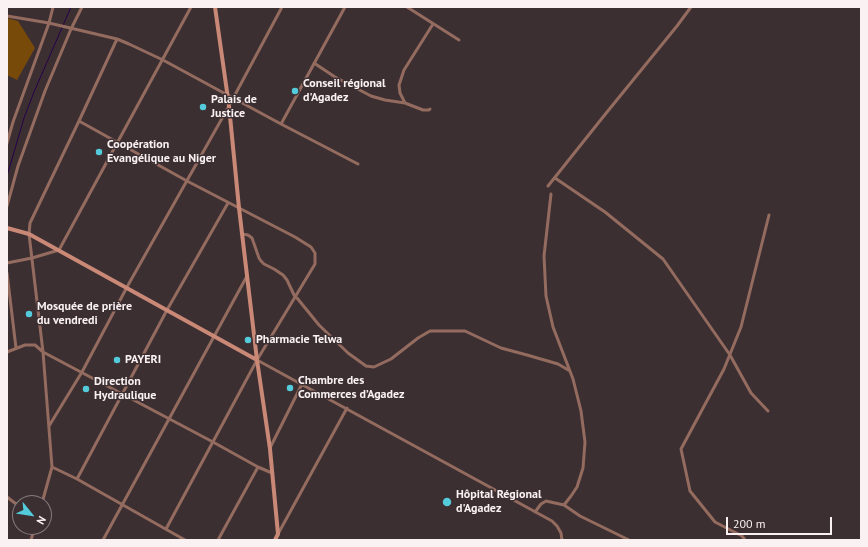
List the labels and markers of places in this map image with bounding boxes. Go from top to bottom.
place label: Conseil régional d'Agadez [303,77,386,105]
marker: Conseil régional d'Agadez [290,86,300,96]
place label: Palais de Justice [211,93,257,121]
marker: Palais de Justice [198,102,208,112]
place label: Coopération Evangélique au Niger [107,138,216,166]
marker: Coopération Evangélique au Niger [94,147,104,157]
place label: Mosquée de prière du vendredi [37,300,132,328]
marker: Mosquée de prière du vendredi [24,309,34,319]
place label: Pharmacie Telwa [256,333,342,347]
marker: Pharmacie Telwa [243,335,253,345]
place label: PAYERI [125,353,161,367]
marker: PAYERI [112,355,122,365]
place label: Chambre des Commerces d’Agadez [298,374,405,402]
place label: Direction Hydraulique [94,375,156,403]
marker: Chambre des Commerces d’Agadez [285,383,295,393]
marker: Direction Hydraulique [81,384,91,394]
place label: Hôpital Régional d'Agadez [456,488,541,516]
marker: Hôpital Régional d'Agadez [441,496,453,508]

